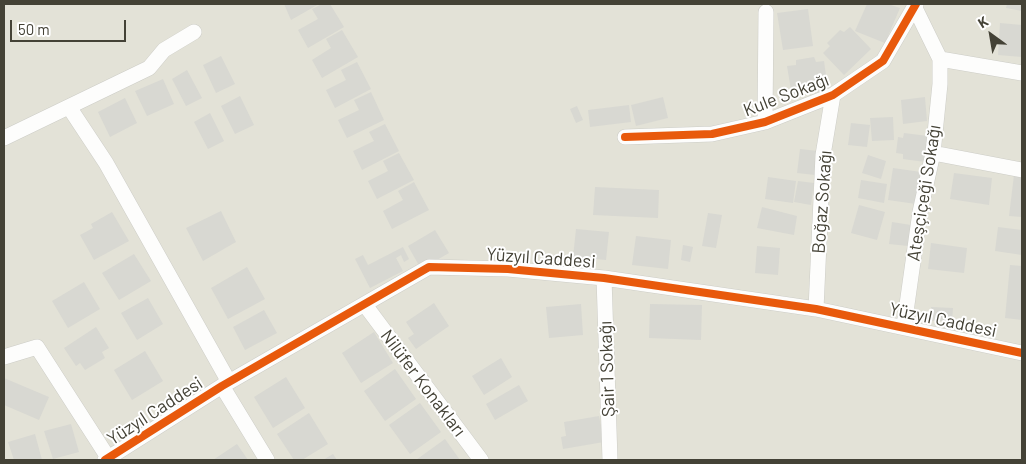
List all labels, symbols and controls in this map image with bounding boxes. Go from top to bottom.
scale bar [12,10,129,42]
north arrow [966,10,1016,60]
text: K [975,12,991,31]
text: 50 m [18,20,50,38]
street label: Kule Sokağı [740,69,832,121]
street label: Ateşçiçeği Sokağı [903,123,945,263]
street label: Boğaz Sokağı [808,150,836,254]
street label: Yüzyıl Caddesi [486,243,596,273]
street label: Yüzyıl Caddesi [887,298,999,342]
street label: Şair 1 Sokağı [595,321,619,417]
street label: Nilüfer Konakları [376,325,470,441]
street label: Yüzyıl Caddesi [103,372,207,450]

